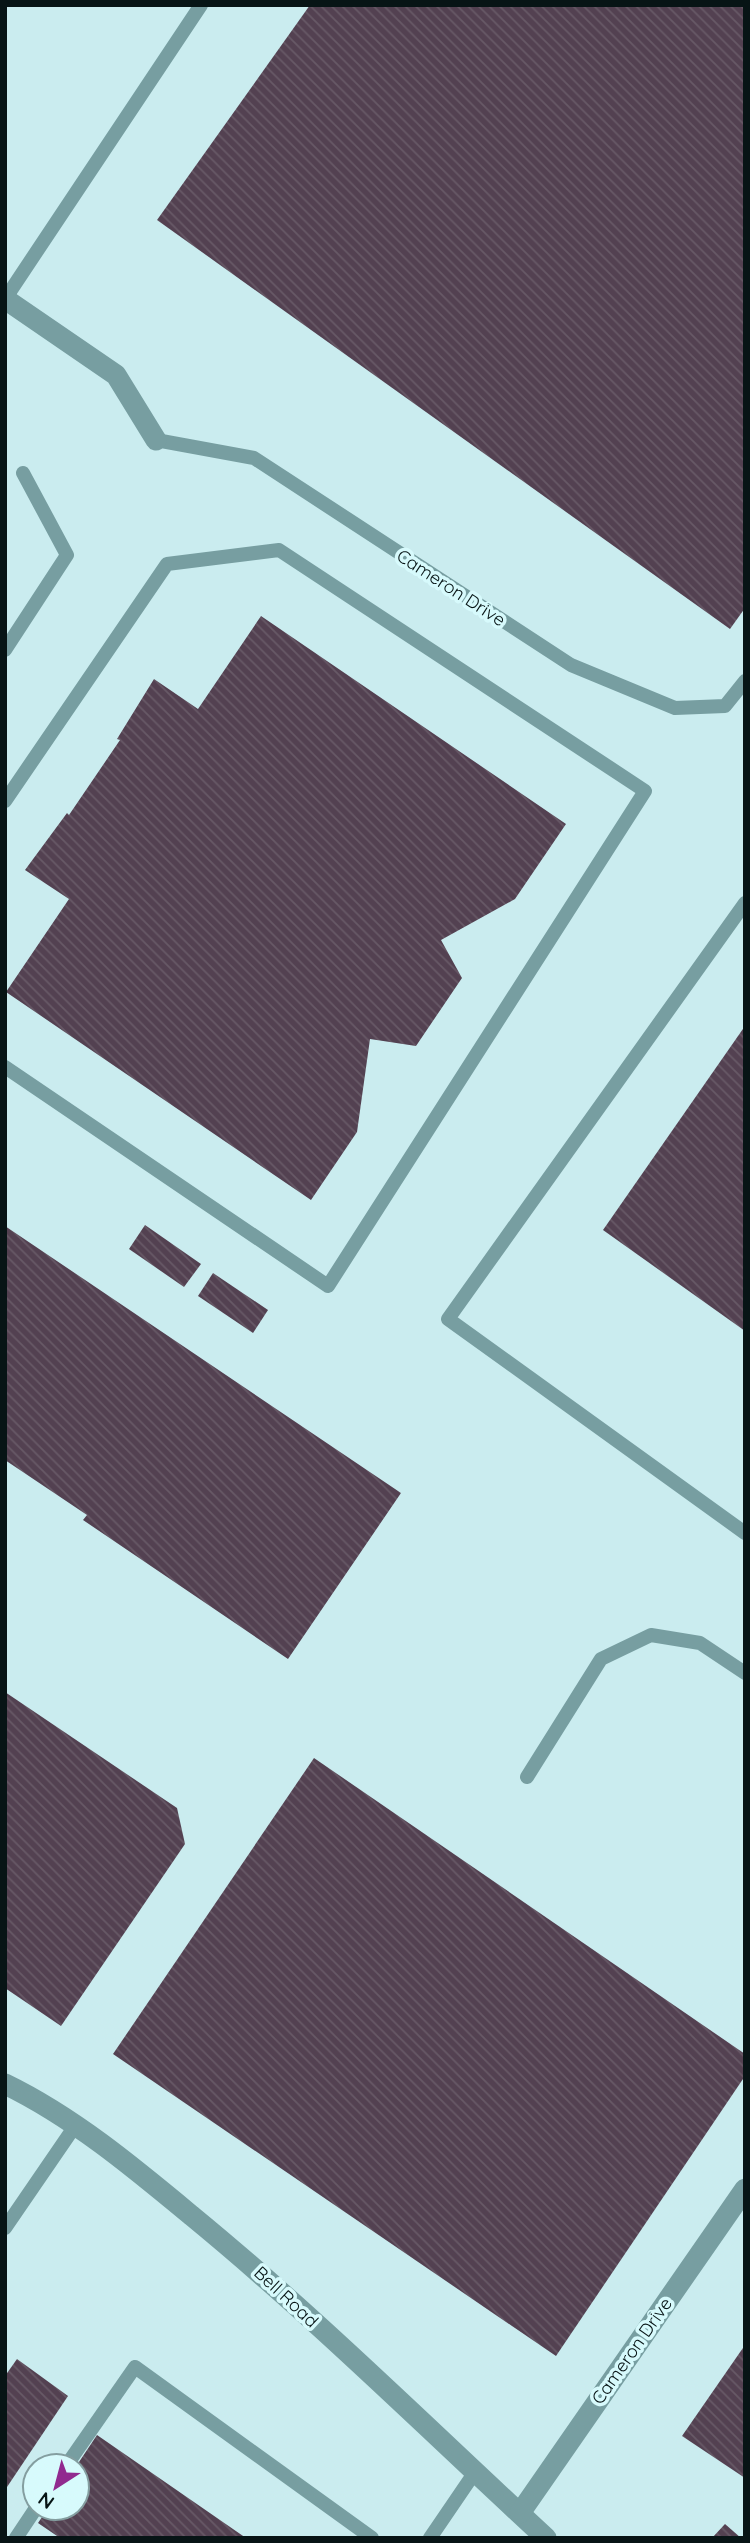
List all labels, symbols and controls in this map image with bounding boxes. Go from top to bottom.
street label: Cameron Drive [392,544,510,631]
street label: Bell Road [249,2261,323,2332]
street label: Cameron Drive [586,2293,677,2409]
north arrow [21,2452,91,2522]
text: N [33,2487,59,2515]

